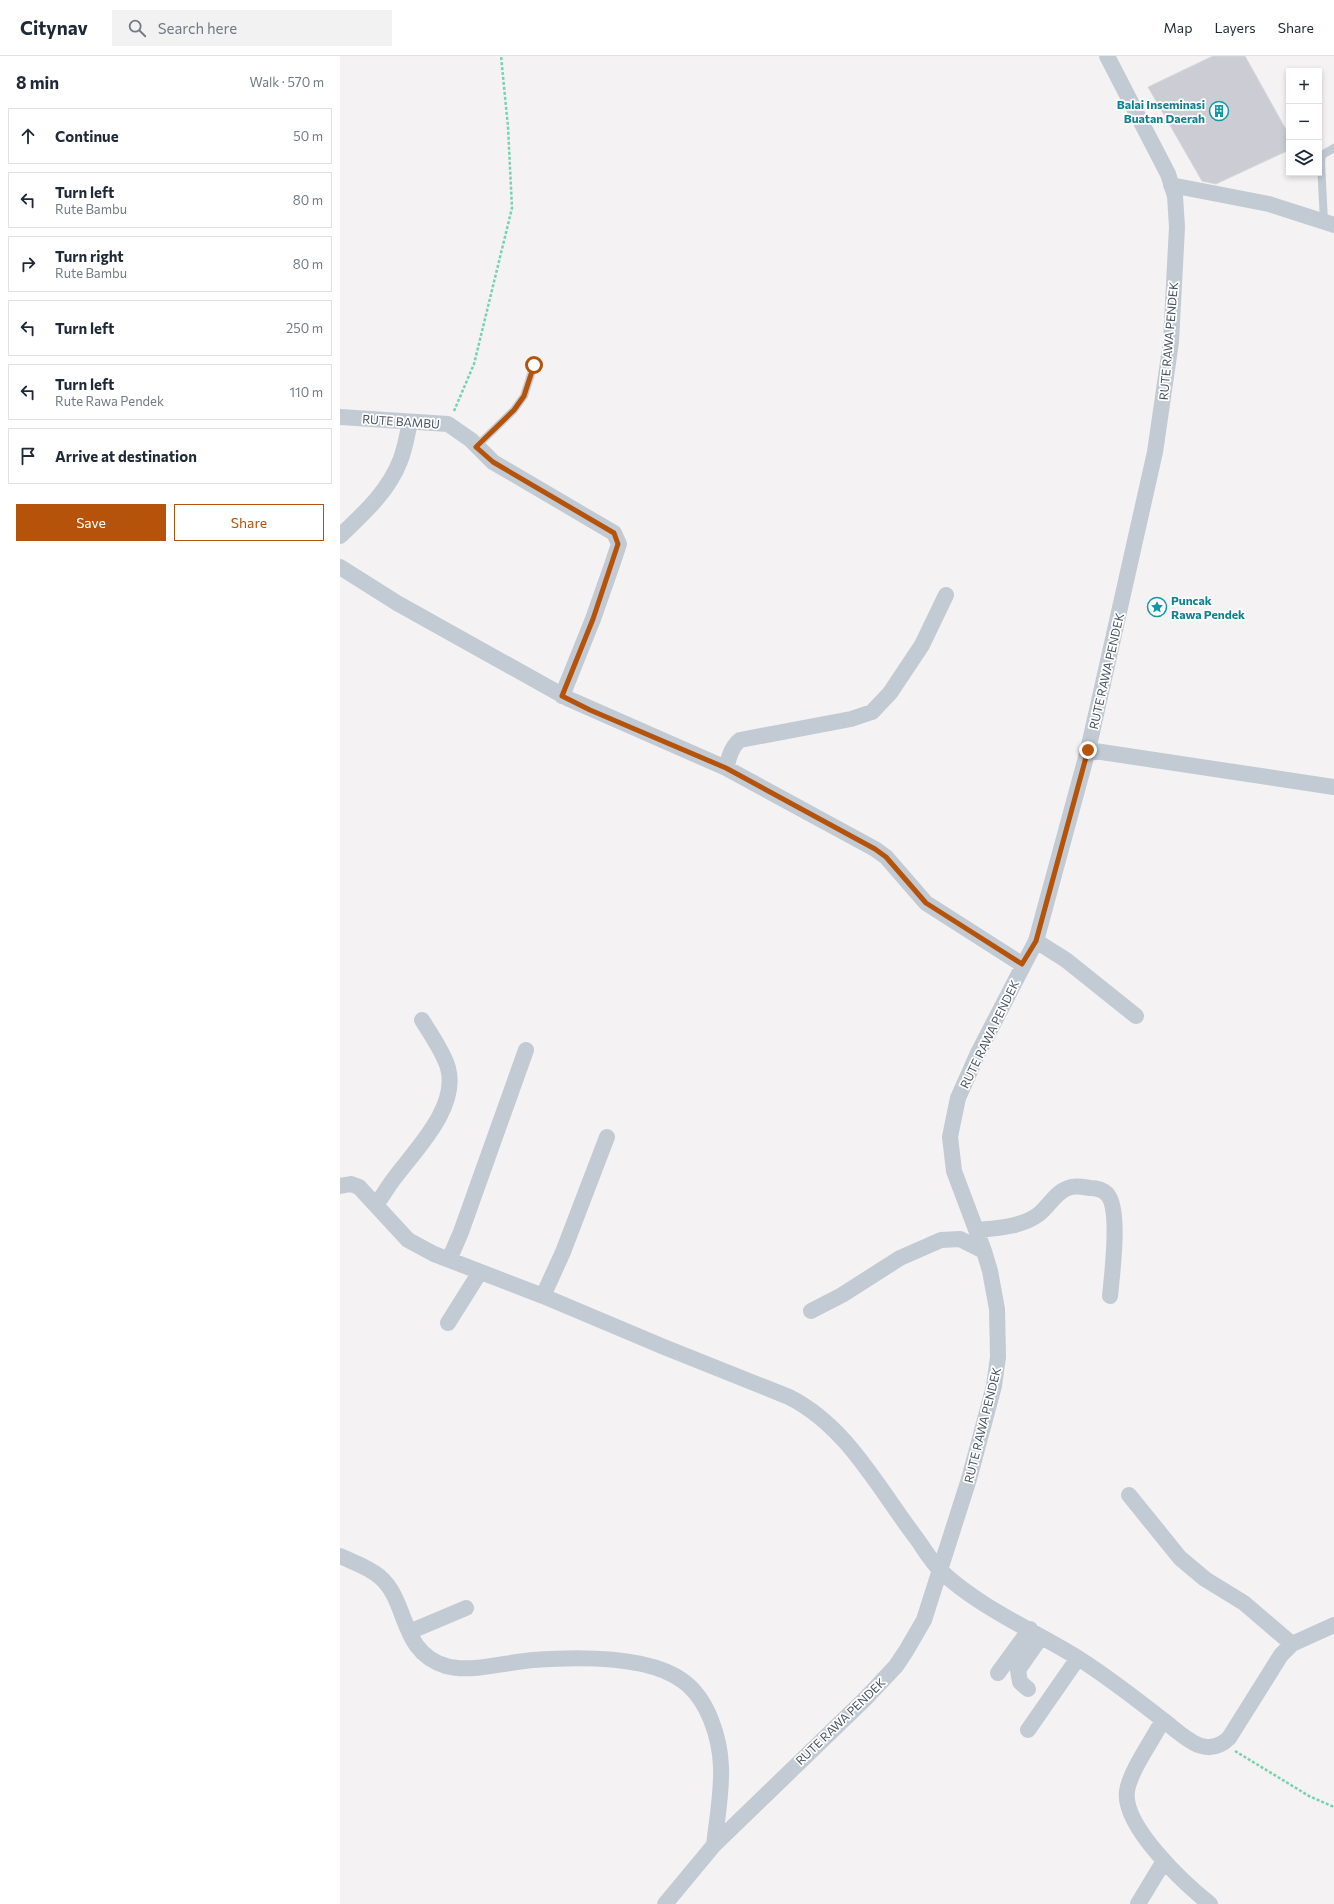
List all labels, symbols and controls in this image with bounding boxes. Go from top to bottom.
search box [112,10,392,46]
text: Citynav [20,16,88,39]
icon: search [126,17,148,39]
text: Search here [158,19,237,37]
text: Map [1164,19,1192,36]
text: Layers [1214,19,1256,36]
text: Share [1278,19,1314,36]
map controls [1286,68,1322,176]
button: + [1286,68,1322,104]
text: 8 min [16,72,59,93]
text: Walk · 570 m [250,74,324,90]
place label: Balai Inseminasi Buatan Daerah [1117,97,1205,125]
building icon: Balai Inseminasi Buatan Daerah [1208,100,1230,122]
button: − [1286,104,1322,140]
icon: ahead [17,125,39,147]
text: Continue [55,127,119,145]
text: 50 m [293,128,323,144]
button: layers [1286,140,1322,176]
text: Turn left [55,183,114,201]
icon: left [17,189,39,211]
text: 80 m [293,192,323,208]
text: Rute Bambu [55,201,127,217]
text: Turn right [55,247,124,265]
icon: right [17,253,39,275]
text: 80 m [293,256,323,272]
text: Rute Bambu [55,265,127,281]
street label: RUTE RAWA PENDEK [1156,281,1180,401]
icon: left [17,317,39,339]
text: Turn left [55,319,114,337]
text: 250 m [286,320,323,336]
route start [525,356,543,374]
text: Turn left [55,375,114,393]
icon: left [17,381,39,403]
text: 110 m [290,384,323,400]
text: Rute Rawa Pendek [55,393,164,409]
street label: RUTE BAMBU [362,411,440,431]
icon: arrive [17,445,39,467]
text: Arrive at destination [55,447,197,465]
button: Save [16,504,166,541]
button: Share [174,504,324,541]
place label: Puncak Rawa Pendek [1171,593,1245,621]
place icon: Puncak Rawa Pendek [1146,596,1168,618]
street label: RUTE RAWA PENDEK [1086,612,1126,730]
route end [1079,741,1097,759]
street label: RUTE RAWA PENDEK [957,978,1021,1090]
street label: RUTE RAWA PENDEK [961,1366,1003,1484]
street label: RUTE RAWA PENDEK [792,1675,888,1767]

